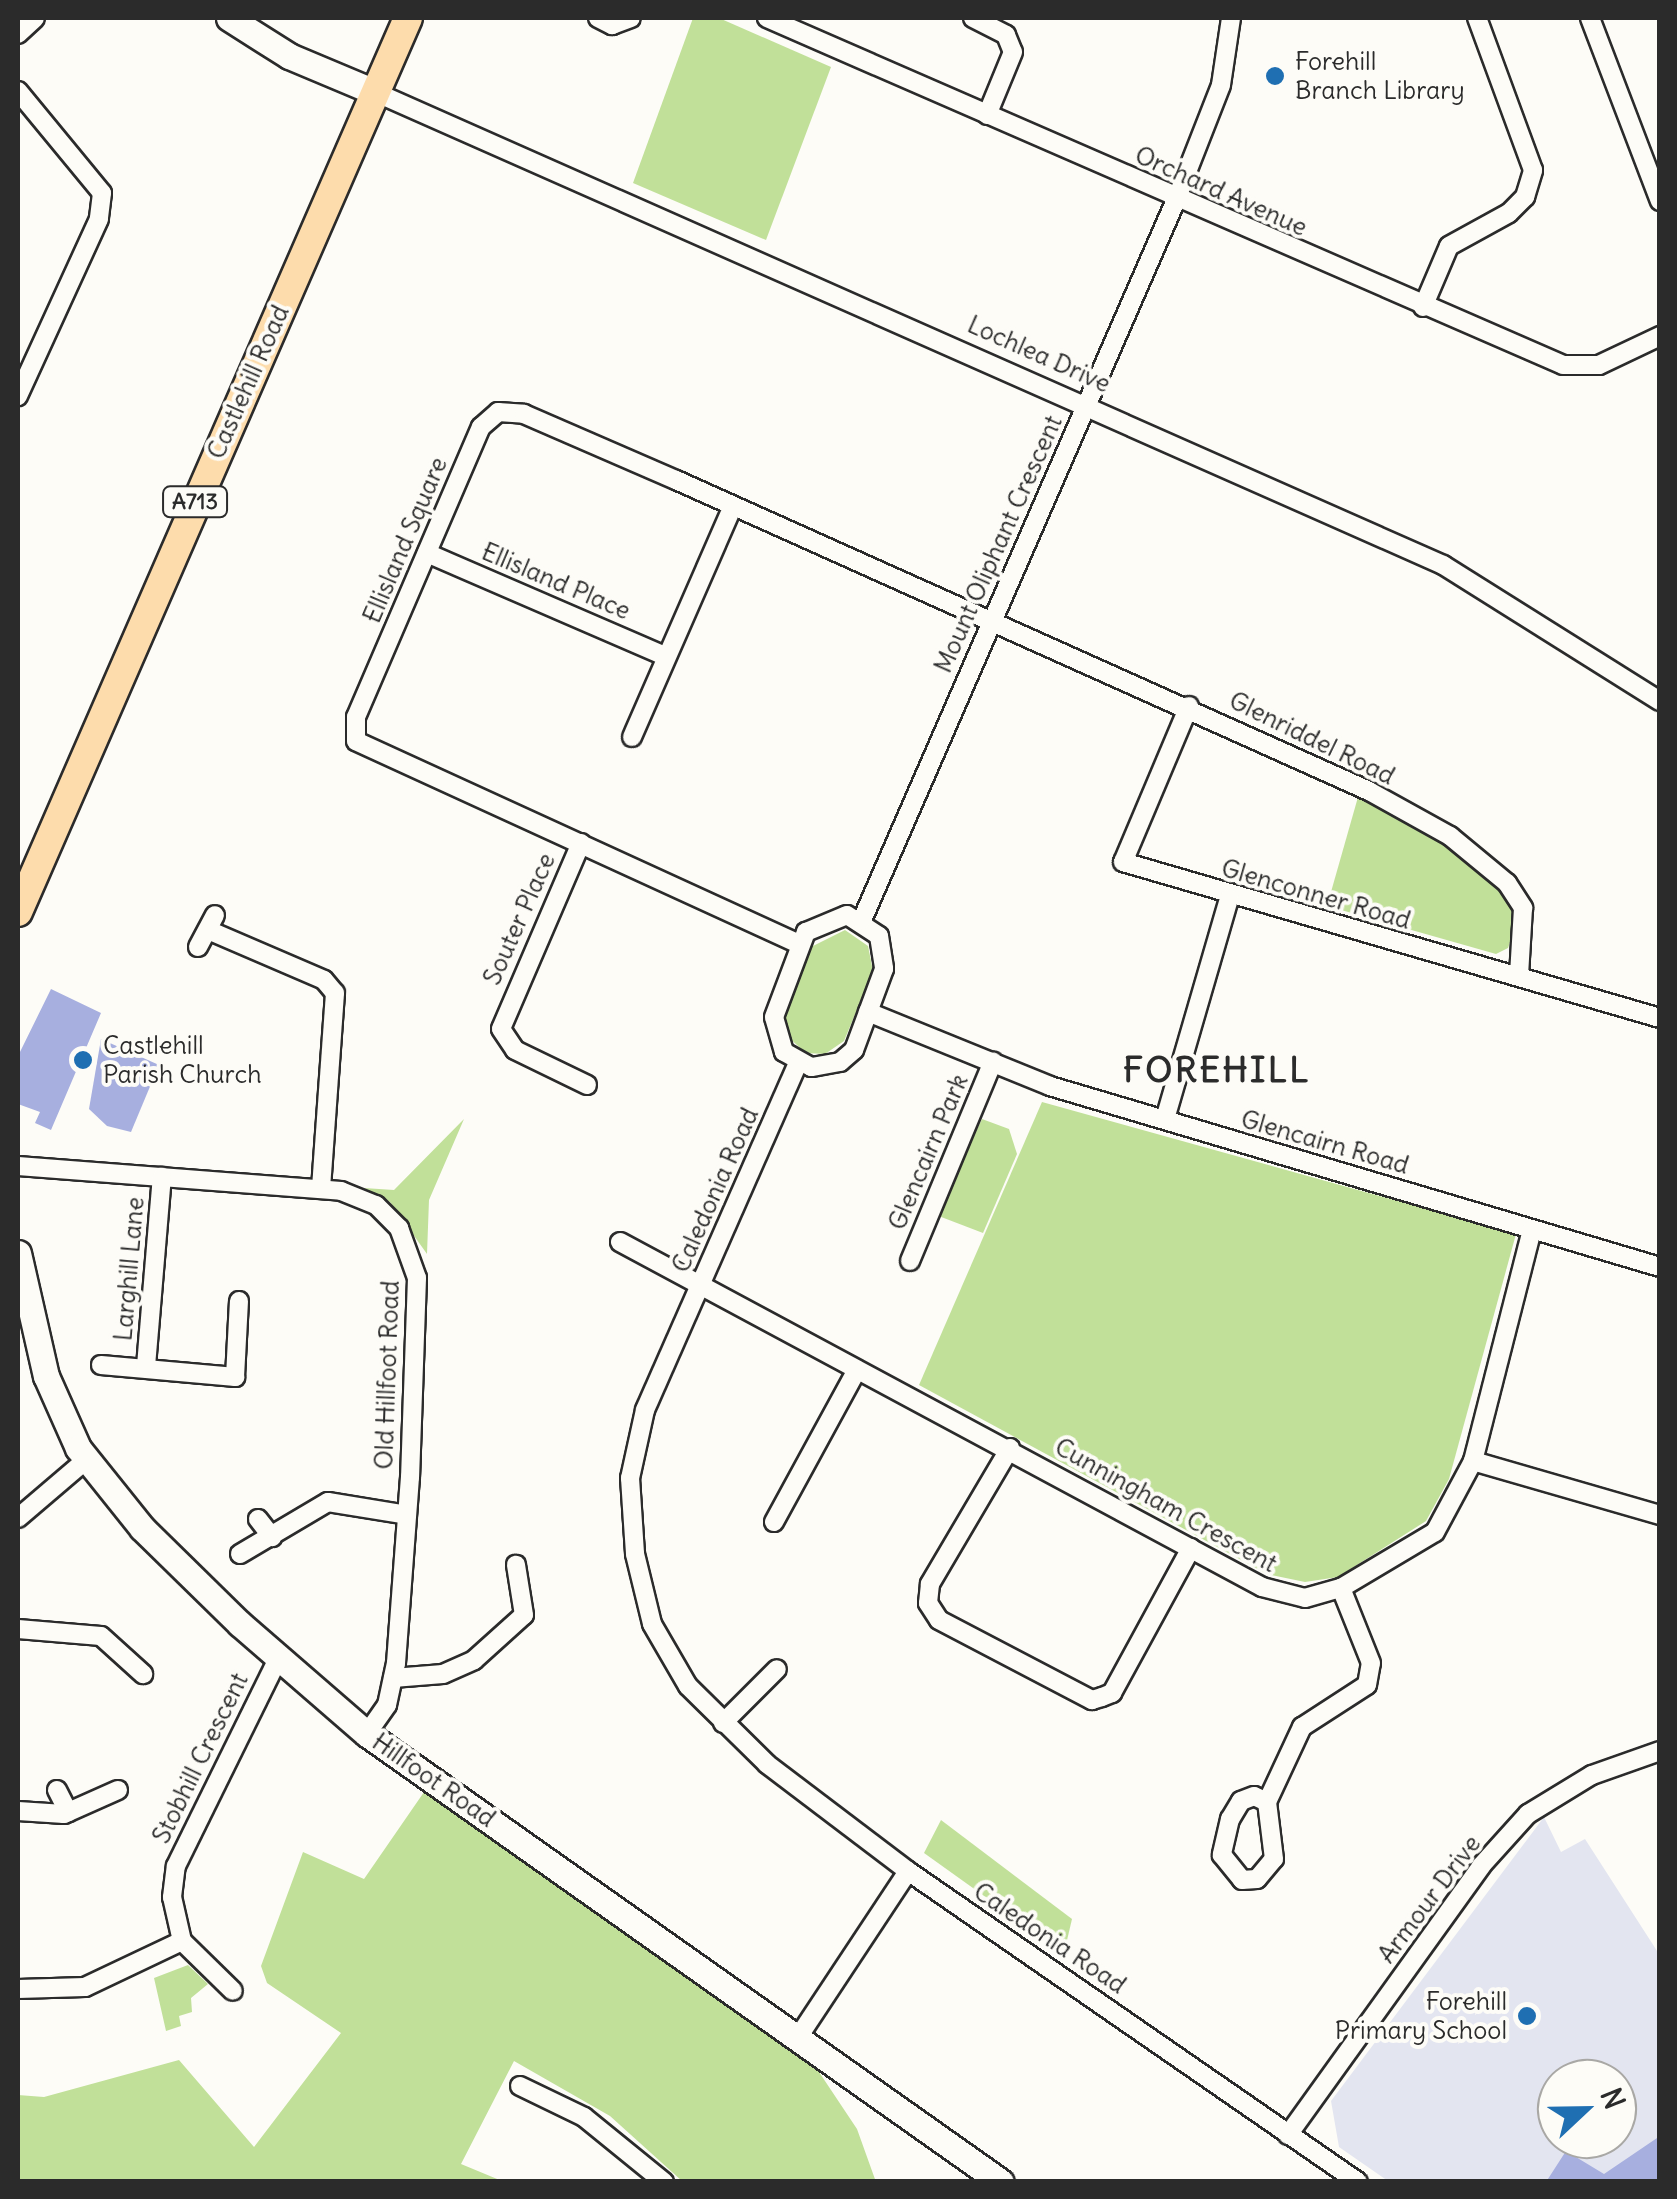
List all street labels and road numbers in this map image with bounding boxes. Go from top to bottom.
street label: Orchard Avenue [1130,140,1312,242]
street label: Castlehill Road [201,300,295,464]
street label: Lochlea Drive [963,309,1115,399]
street label: Mount Oliphant Crescent [928,411,1068,677]
street label: Ellisland Square [357,453,453,627]
road number: A713 [160,485,230,519]
street label: Ellisland Place [477,536,635,626]
street label: Glenriddel Road [1224,685,1400,791]
street label: Souter Place [477,849,561,989]
street label: Glenconner Road [1218,853,1414,935]
street label: Glencairn Park [882,1070,974,1234]
street label: Caledonia Road [665,1103,765,1277]
street label: Glencairn Road [1238,1104,1412,1180]
street label: Larghill Lane [108,1196,150,1342]
street label: Old Hillfoot Road [369,1280,405,1470]
street label: Cunningham Crescent [1050,1431,1282,1579]
street label: Stobhill Crescent [146,1668,254,1848]
street label: Hillfoot Road [367,1727,501,1833]
street label: Armour Drive [1371,1829,1487,1969]
street label: Caledonia Road [968,1876,1132,2000]

